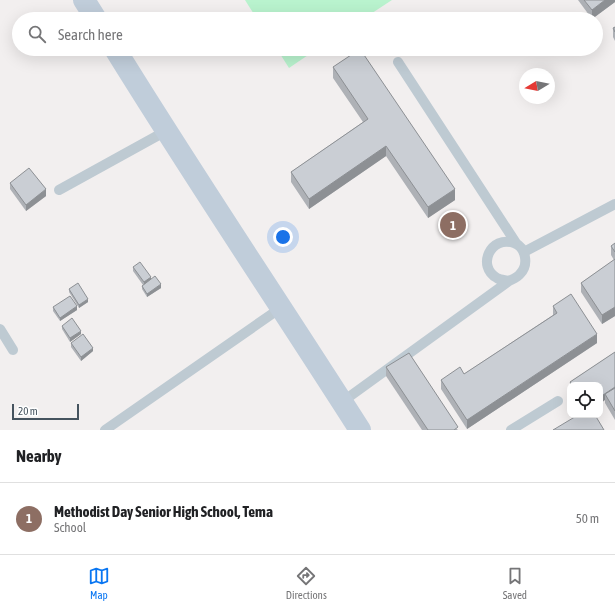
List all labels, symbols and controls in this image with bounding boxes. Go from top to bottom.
search box [12,12,603,56]
icon: search [26,23,48,45]
text: Search here [58,26,123,43]
north arrow [519,68,555,104]
pin: 1 [440,210,466,240]
your location [273,227,293,247]
map controls [567,382,603,418]
button: locate [567,382,603,418]
scale bar [12,402,79,421]
text: 20 m [18,405,38,417]
text: Nearby [16,446,62,466]
text: Methodist Day Senior High School, Tema [54,503,273,520]
text: 1 [26,511,32,526]
text: 50 m [576,511,599,526]
text: School [54,520,86,535]
tab: Map [88,565,110,601]
tab: Directions [286,565,327,601]
tab: Saved [503,565,527,601]

